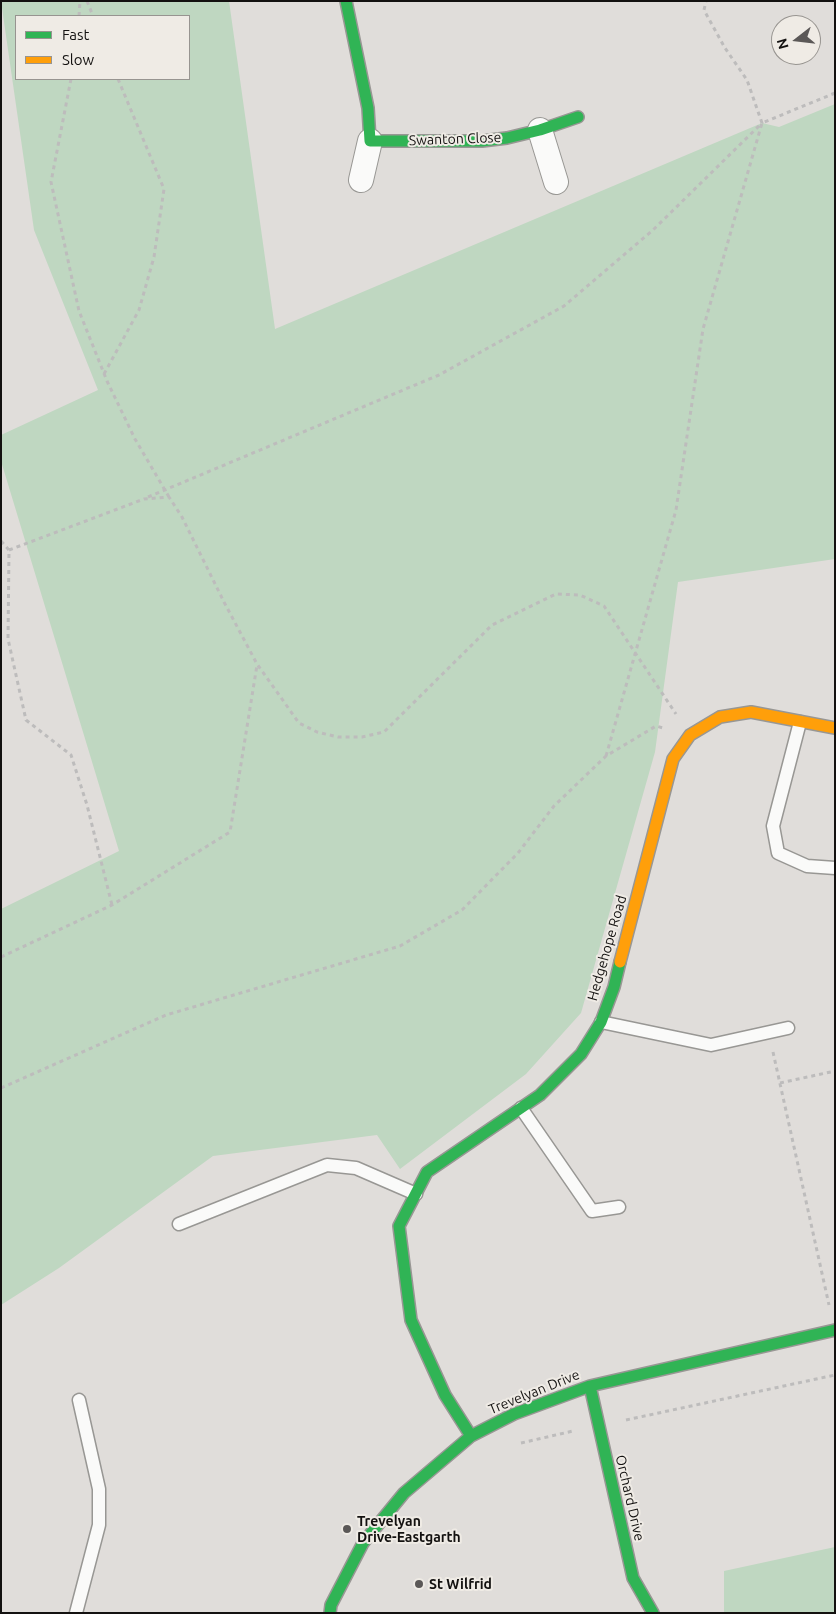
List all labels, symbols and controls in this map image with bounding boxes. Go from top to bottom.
legend [15,15,190,80]
north arrow [771,15,821,65]
text: Fast [62,26,89,43]
text: N [773,37,792,51]
text: Slow [62,51,94,68]
street label: Swanton Close [409,129,501,149]
street label: Hedgehope Road [584,893,630,1003]
street label: Trevelyan Drive [486,1366,582,1418]
street label: Orchard Drive [612,1453,648,1543]
place label: Trevelyan Drive-Eastgarth [357,1513,461,1545]
marker: Trevelyan Drive-Eastgarth [341,1523,353,1535]
place label: St Wilfrid [429,1576,492,1592]
marker: St Wilfrid [413,1578,425,1590]

